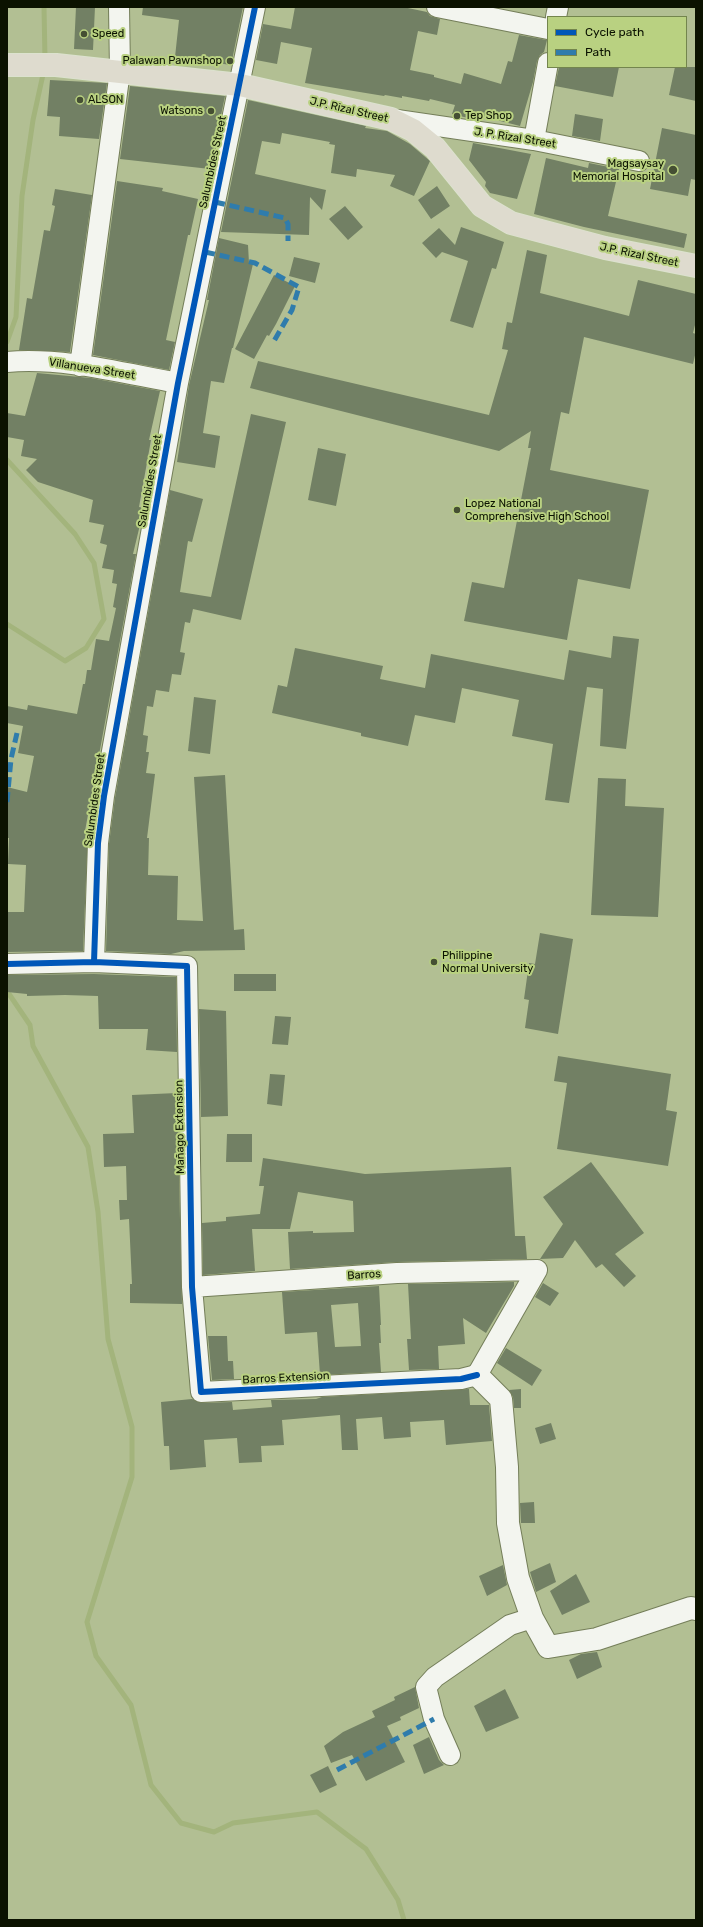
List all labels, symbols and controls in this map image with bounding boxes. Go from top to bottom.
legend [547,16,687,68]
text: Cycle path [585,25,644,39]
place label: Speed [92,27,124,41]
marker: Speed [79,29,89,39]
text: Path [585,45,611,59]
place label: Palawan Pawnshop [122,54,222,68]
marker: Palawan Pawnshop [225,56,235,66]
place label: ALSON [88,93,123,107]
marker: ALSON [75,95,85,105]
street label: J.P. Rizal Street [309,95,389,125]
place label: Watsons [160,104,203,118]
marker: Watsons [206,106,216,116]
place label: Tep Shop [465,109,512,123]
marker: Tep Shop [452,111,462,121]
street label: Salumbides Street [197,115,229,209]
street label: J. P. Rizal Street [473,125,557,151]
place label: Magsaysay Memorial Hospital [573,157,664,183]
marker: Magsaysay Memorial Hospital [667,164,679,176]
street label: J.P. Rizal Street [599,240,679,270]
street label: Villanueva Street [48,356,136,382]
street label: Salumbides Street [135,434,165,528]
place label: Lopez National Comprehensive High School [465,497,609,523]
marker: Lopez National Comprehensive High School [452,505,462,515]
street label: Salumbides Street [82,753,108,847]
place label: Philippine Normal University [442,949,533,975]
marker: Philippine Normal University [429,957,439,967]
street label: Mañago Extension [173,1080,187,1174]
street label: Barros [347,1267,381,1283]
street label: Barros Extension [242,1369,330,1387]

